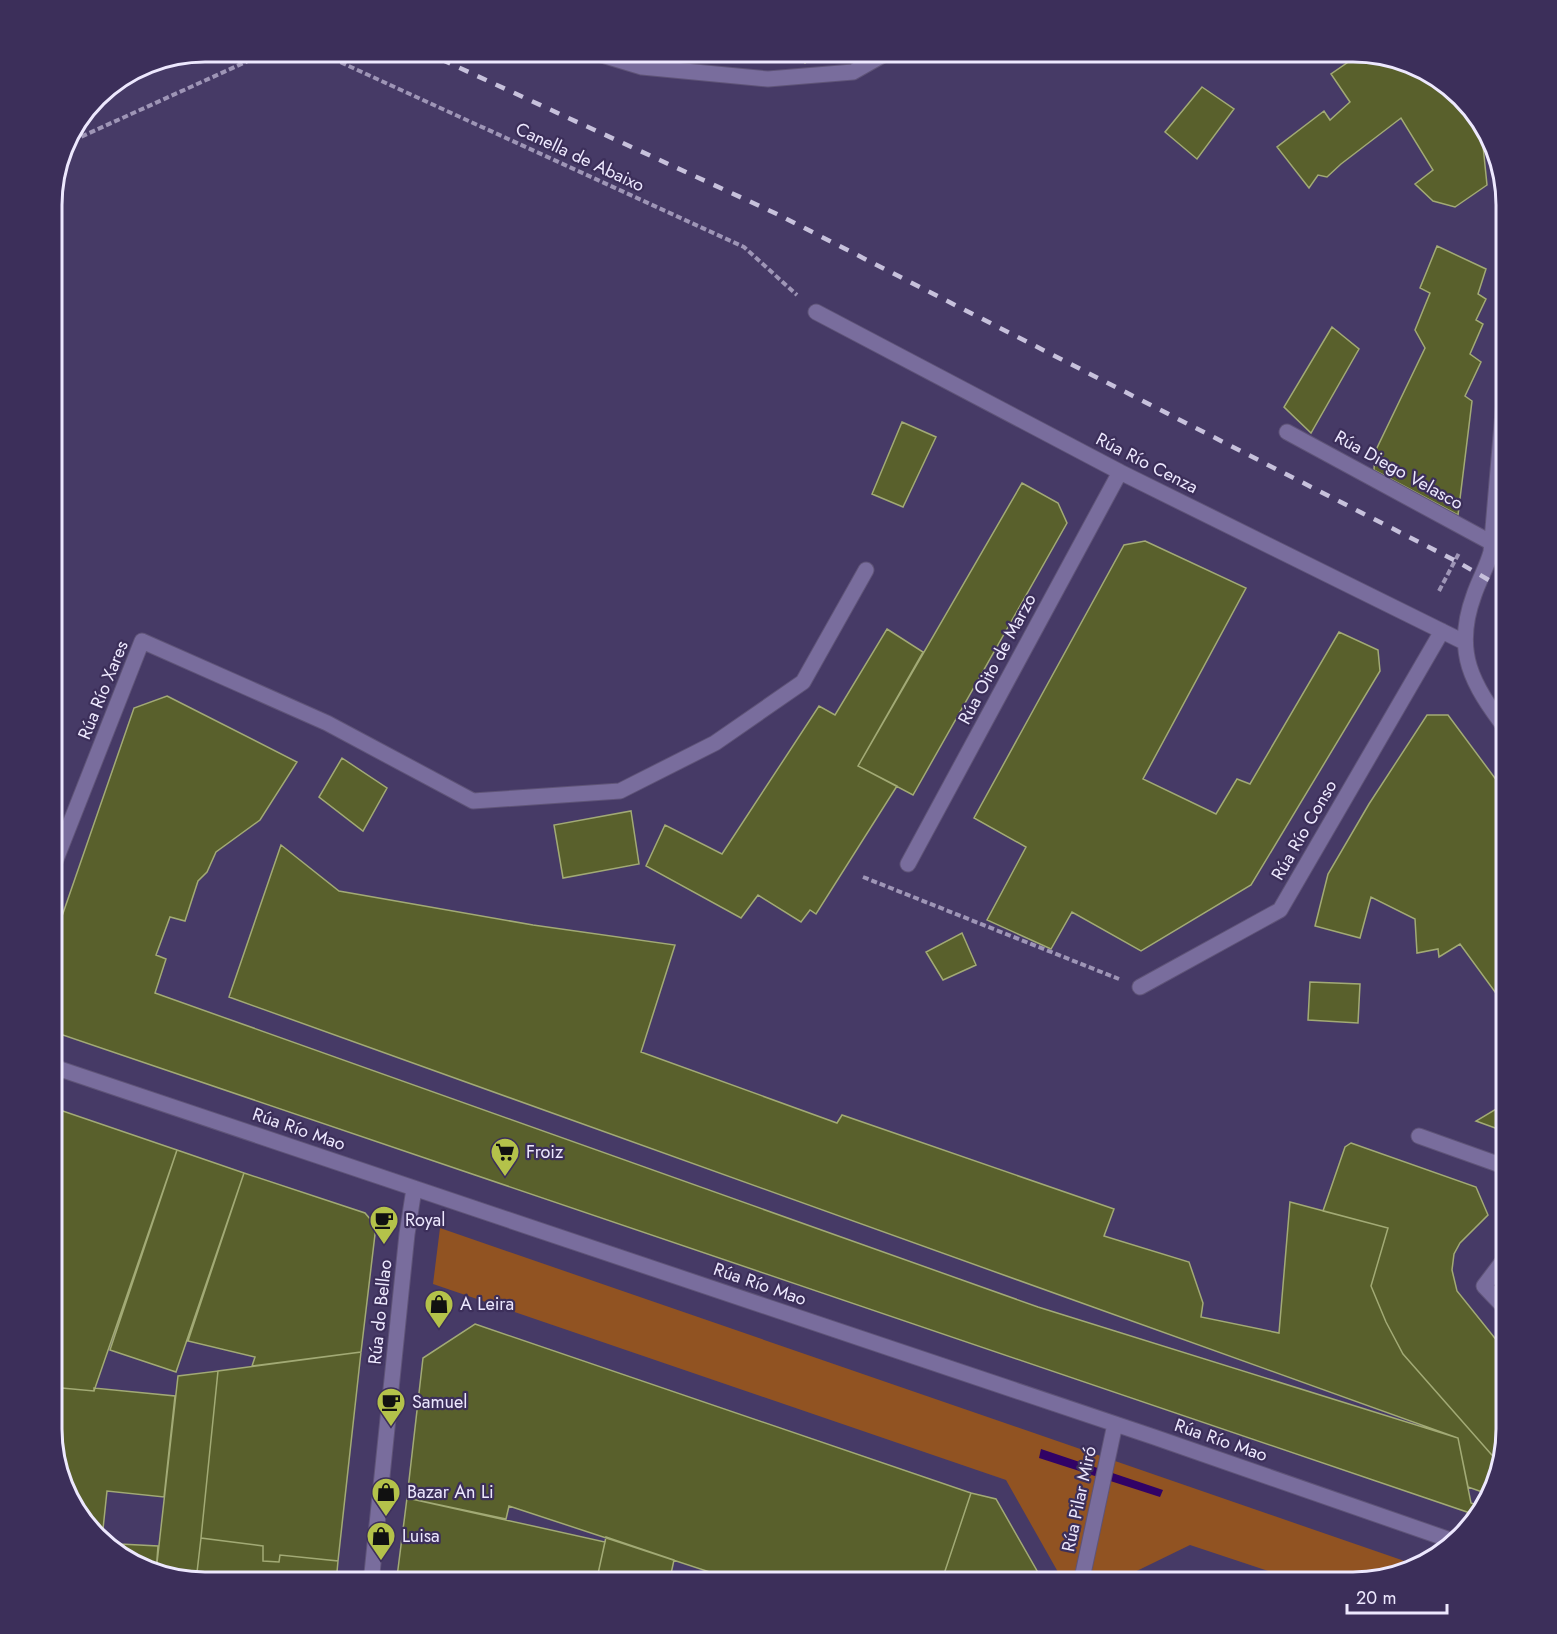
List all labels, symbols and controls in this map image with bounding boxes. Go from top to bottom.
street label: Canella de Abaixo [511,116,649,198]
street label: Rúa Diego Velasco [1330,424,1468,516]
street label: Rúa Río Cenza [1091,426,1203,500]
street label: Rúa Oito de Marzo [952,589,1043,729]
street label: Rúa Río Xares [71,637,135,743]
street label: Rúa Río Conso [1265,775,1343,885]
street label: Rúa Río Mao [249,1101,349,1157]
supermarket icon: Froiz [489,1136,521,1178]
place label: Froiz [526,1139,564,1165]
cafe icon: Royal [368,1204,400,1246]
place label: Royal [405,1207,445,1233]
street label: Rúa Río Mao [710,1256,810,1312]
street label: Rúa do Bellao [362,1258,398,1366]
shop icon: A Leira [423,1288,455,1330]
place label: A Leira [460,1291,514,1317]
cafe icon: Samuel [375,1386,407,1428]
place label: Samuel [412,1389,467,1415]
street label: Rúa Río Mao [1171,1412,1271,1468]
street label: Rúa Pilar Miró [1055,1444,1103,1554]
shop icon: Bazar An Li [370,1476,402,1518]
place label: Bazar An Li [407,1479,494,1505]
shop icon: Luisa [365,1520,397,1562]
place label: Luisa [402,1523,440,1549]
scale bar [1347,1577,1448,1615]
text: 20 m [1356,1585,1396,1611]

